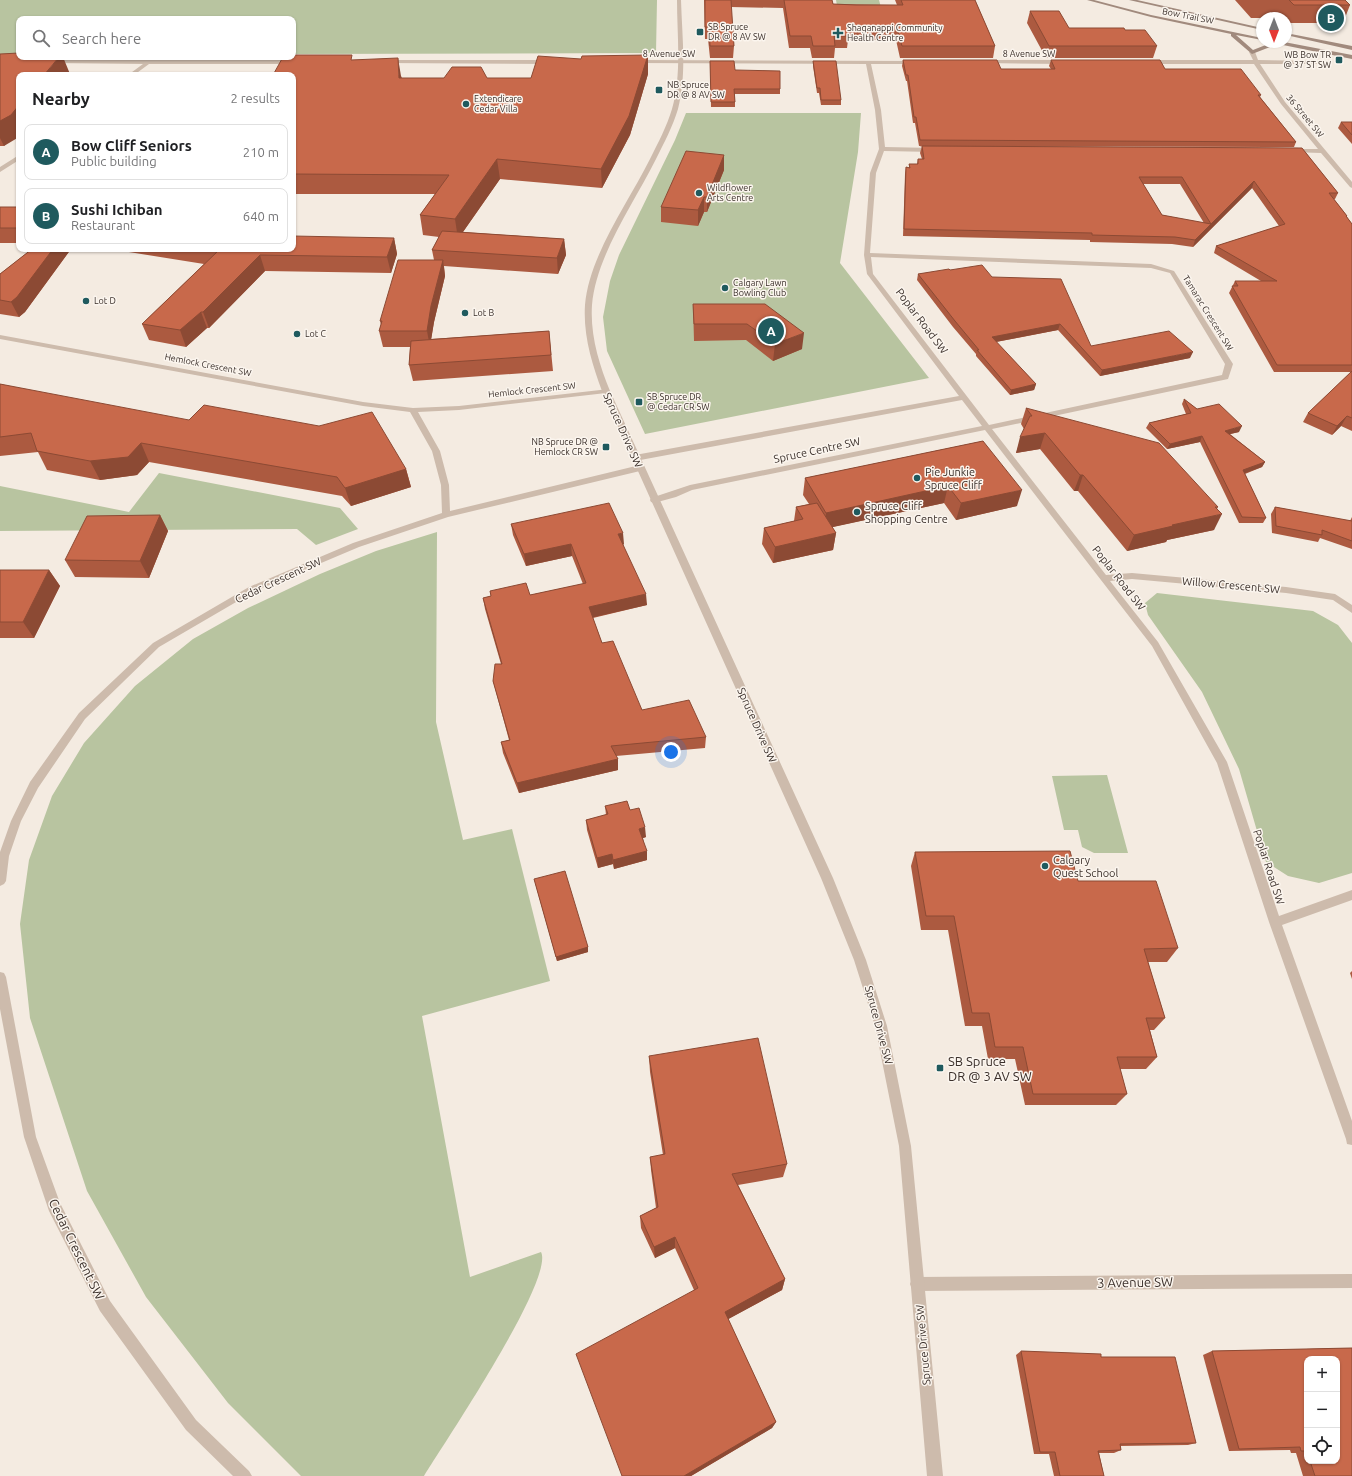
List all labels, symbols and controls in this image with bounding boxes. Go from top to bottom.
pin: B [1318,3,1344,33]
street label: Bow Trail SW [1161,6,1215,26]
north arrow [1256,12,1292,48]
search box [16,16,296,60]
place label: SB Spruce DR @ 8 AV SW [708,22,767,42]
place label: Shaganappi Community Health Centre [847,23,943,43]
icon: search [30,27,52,49]
marker: SB Spruce DR @ 8 AV SW [695,27,705,37]
marker: Shaganappi Community Health Centre [832,27,844,39]
text: Search here [62,30,141,47]
street label: 8 Avenue SW [643,49,696,59]
street label: 8 Avenue SW [1003,49,1056,59]
place label: WB Bow TR @ 37 ST SW [1283,50,1332,70]
marker: WB Bow TR @ 37 ST SW [1334,55,1344,65]
place label: NB Spruce DR @ 8 AV SW [667,80,726,100]
marker: NB Spruce DR @ 8 AV SW [654,85,664,95]
text: Nearby [32,89,90,108]
text: 2 results [230,91,280,105]
street label: 36 Street SW [1284,93,1326,140]
place label: Extendicare Cedar Villa [474,94,522,114]
marker: Extendicare Cedar Villa [461,99,471,109]
text: Bow Cliff Seniors [71,137,192,154]
text: A [41,145,51,159]
text: 210 m [243,145,279,159]
text: Public building [71,154,157,168]
place label: Wildflower Arts Centre [707,183,753,203]
marker: Wildflower Arts Centre [694,188,704,198]
text: Sushi Ichiban [71,201,163,218]
text: B [42,209,50,223]
text: 640 m [243,209,279,223]
text: Restaurant [71,218,135,232]
street label: Tamarac Crescent SW [1181,274,1236,353]
place label: Calgary Lawn Bowling Club [733,278,787,298]
marker: Calgary Lawn Bowling Club [720,283,730,293]
street label: Poplar Road SW [894,286,950,356]
marker: Lot D [81,296,91,306]
place label: Lot D [94,296,116,306]
marker: Lot B [460,308,470,318]
place label: Lot B [473,308,494,318]
pin: A [758,316,784,346]
marker: Lot C [292,329,302,339]
place label: Lot C [305,329,326,339]
street label: Hemlock Crescent SW [164,352,253,378]
street label: Hemlock Crescent SW [488,380,577,400]
street label: Spruce Drive SW [601,391,645,469]
place label: SB Spruce DR @ Cedar CR SW [647,392,710,412]
marker: SB Spruce DR @ Cedar CR SW [634,397,644,407]
street label: Spruce Centre SW [773,435,861,465]
place label: NB Spruce DR @ Hemlock CR SW [532,437,599,457]
marker: NB Spruce DR @ Hemlock CR SW [601,442,611,452]
place label: Pie Junkie Spruce Cliff [925,466,983,491]
marker: Pie Junkie Spruce Cliff [912,473,922,483]
place label: Spruce Cliff Shopping Centre [865,500,948,525]
marker: Spruce Cliff Shopping Centre [852,507,862,517]
street label: Poplar Road SW [1090,543,1148,613]
street label: Cedar Crescent SW [233,555,323,605]
street label: Willow Crescent SW [1182,575,1280,595]
street label: Spruce Drive SW [735,686,779,764]
your location [661,742,681,762]
street label: Poplar Road SW [1251,828,1287,906]
place label: Calgary Quest School [1053,854,1119,879]
marker: Calgary Quest School [1040,861,1050,871]
street label: Spruce Drive SW [863,984,895,1066]
place label: SB Spruce DR @ 3 AV SW [948,1054,1032,1083]
marker: SB Spruce DR @ 3 AV SW [935,1063,945,1073]
street label: Cedar Crescent SW [46,1196,108,1302]
street label: 3 Avenue SW [1097,1274,1173,1290]
street label: Spruce Drive SW [914,1304,932,1386]
map controls [1304,1356,1340,1464]
button: + [1304,1356,1340,1392]
button: − [1304,1392,1340,1428]
button: locate [1304,1428,1340,1464]

